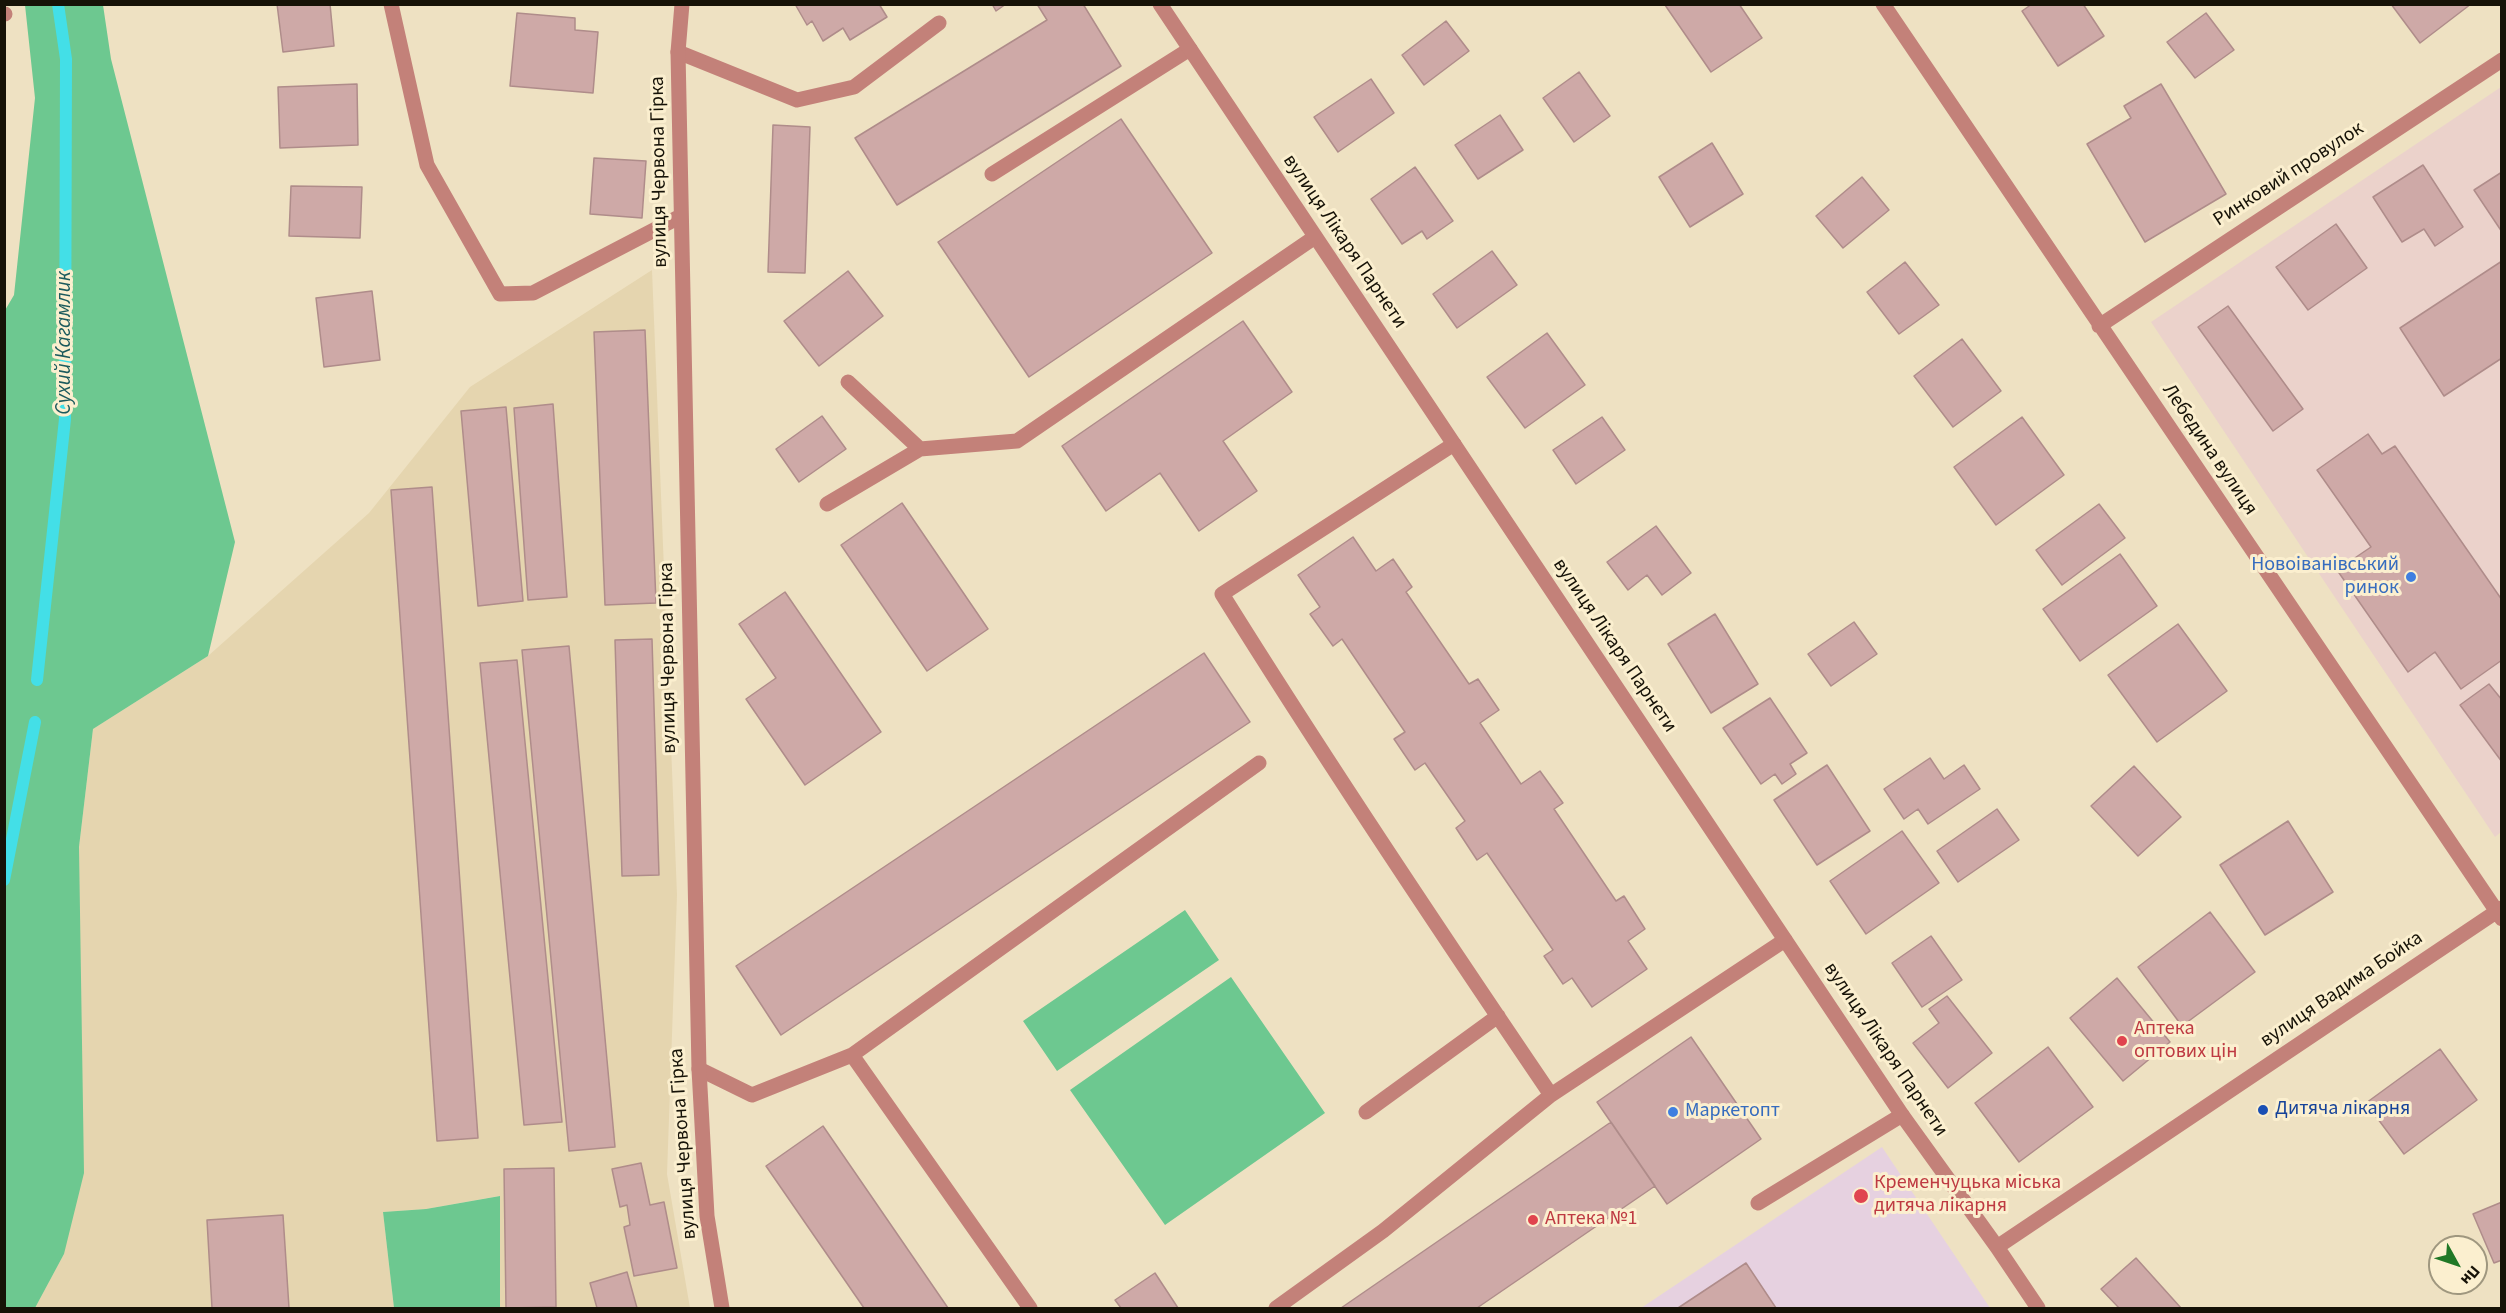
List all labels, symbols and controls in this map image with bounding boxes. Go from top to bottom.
street label: вулиця Червона Гірка [646,76,674,268]
street label: Ринковий провулок [2209,117,2369,233]
street label: вулиця Лікаря Парнети [1277,150,1411,334]
water label: Сухий Кагамлик [52,271,78,415]
street label: Лебедина вулиця [2156,380,2262,520]
street label: вулиця Лікаря Парнети [1547,554,1681,738]
place label: Новоіванівський ринок [2251,554,2399,601]
street label: вулиця Червона Гірка [655,562,683,754]
marker: Новоіванівський ринок [2404,570,2418,584]
street label: вулиця Вадима Бойка [2256,927,2428,1053]
street label: вулиця Лікаря Парнети [1818,958,1952,1142]
place label: Аптека оптових цін [2134,1018,2237,1065]
marker: Аптека оптових цін [2115,1034,2129,1048]
street label: вулиця Червона Гірка [665,1048,703,1240]
place label: Дитяча лікарня [2275,1098,2410,1122]
place label: Маркетопт [1685,1100,1780,1124]
marker: Дитяча лікарня [2256,1103,2270,1117]
marker: Маркетопт [1666,1105,1680,1119]
place label: Кременчуцька міська дитяча лікарня [1874,1172,2061,1219]
marker: Кременчуцька міська дитяча лікарня [1852,1187,1870,1205]
place label: Аптека №1 [1545,1208,1637,1232]
marker: Аптека №1 [1526,1213,1540,1227]
north arrow [2428,1235,2488,1295]
text: Пн [2455,1261,2485,1290]

